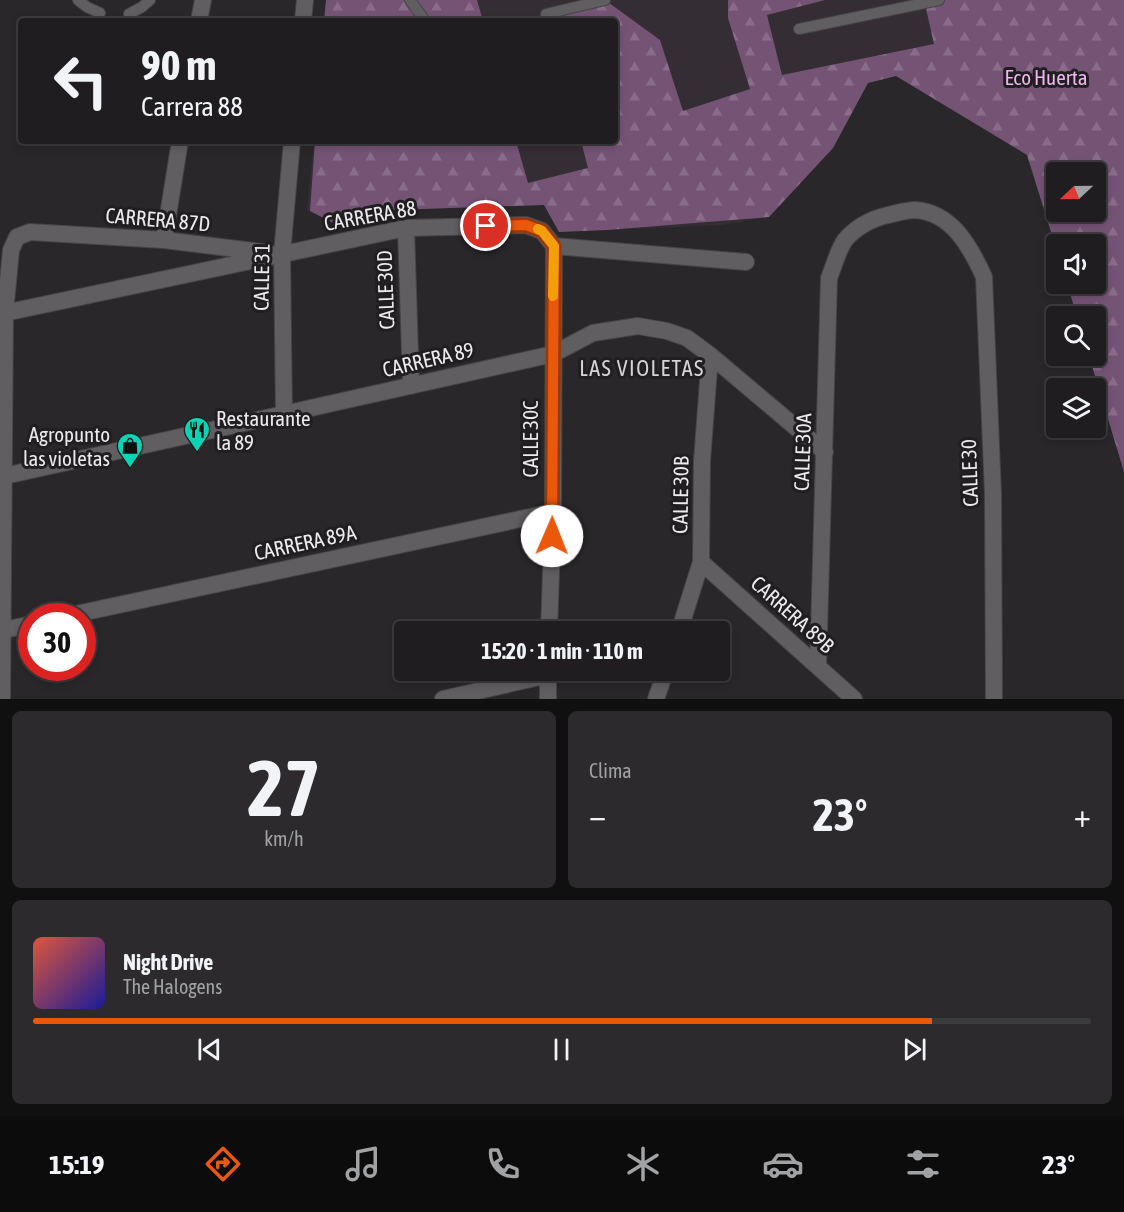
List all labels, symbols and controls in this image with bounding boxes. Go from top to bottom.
text: 90 m [141,41,216,89]
icon: left [42,42,120,120]
park label: Eco Huerta [1004,65,1088,89]
text: Carrera 88 [141,91,243,122]
north arrow [1046,162,1106,222]
map controls [1046,162,1106,438]
street label: CARRERA 88 [322,195,418,235]
pin [460,200,511,251]
street label: CARRERA 87D [105,202,211,236]
icon: arrive [469,209,502,242]
button: sound [1046,234,1106,294]
street label: CALLE 31 [248,243,274,311]
street label: CALLE 30D [372,250,398,330]
button: search [1046,306,1106,366]
street label: CARRERA 89 [380,337,476,381]
district label: LAS VIOLETAS [579,355,705,381]
button: layers [1046,378,1106,438]
street label: CALLE 30C [518,400,542,478]
place label: Restaurante la 89 [216,406,311,454]
street label: CALLE 30A [789,412,815,491]
restaurant icon: Restaurante la 89 [182,415,212,453]
place label: Agropunto las violetas [23,422,110,470]
shop icon: Agropunto las violetas [115,431,145,469]
street label: CALLE 30 [956,439,982,507]
street label: CALLE 30B [667,456,693,534]
position arrow [520,504,584,568]
street label: CARRERA 89A [252,519,359,564]
street label: CARRERA 89B [747,571,839,657]
speed limit sign: 30 [18,603,96,681]
text: 15:20 · 1 min · 110 m [481,638,643,664]
text: 27 [247,743,321,833]
text: Clima [589,759,632,782]
text: 23° [813,789,867,841]
text: − [589,796,606,834]
text: + [1074,796,1091,834]
text: km/h [264,827,304,850]
text: Night Drive [123,949,213,975]
text: The Halogens [123,975,222,998]
icon: previous [193,1033,226,1066]
icon: pause [545,1033,578,1066]
icon: next [898,1033,931,1066]
icon: directions [202,1143,244,1185]
icon: music [342,1143,384,1185]
icon: phone [482,1143,524,1185]
icon: climate [622,1143,664,1185]
icon: car [762,1143,804,1185]
icon: filters [902,1143,944,1185]
text: 15:19 [49,1149,105,1180]
text: 23° [1042,1149,1075,1180]

